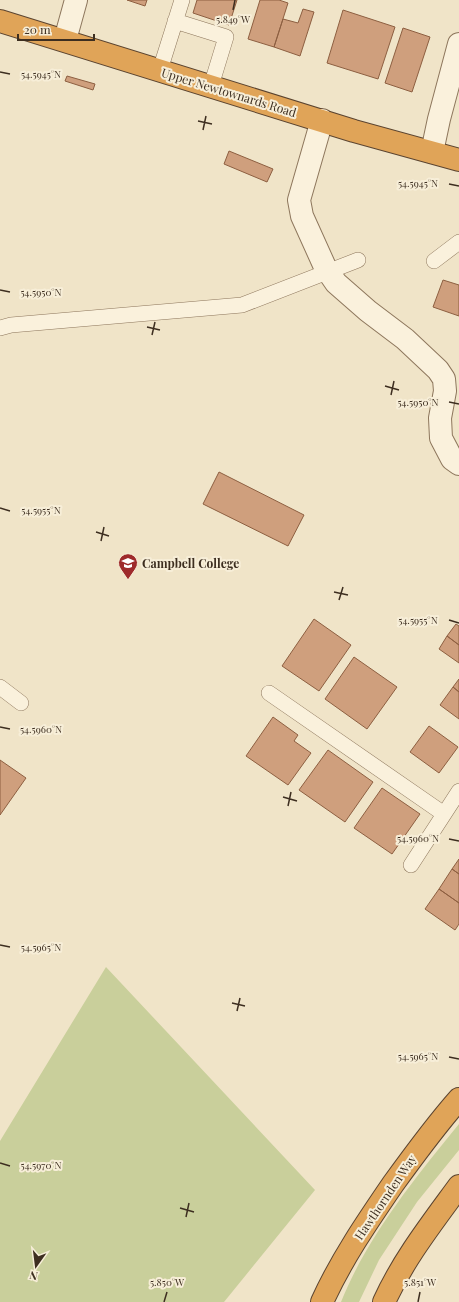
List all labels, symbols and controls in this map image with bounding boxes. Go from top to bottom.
text: 5.849°W [216,12,251,26]
scale bar [18,16,94,42]
text: 20 m [24,21,51,37]
street label: Upper Newtownards Road [160,64,299,120]
text: 54.5945°N [21,67,61,81]
text: 54.5945°N [398,176,438,190]
text: 54.5950°N [20,285,62,299]
text: 54.5950°N [397,395,439,409]
text: 54.5955°N [21,503,61,517]
school or university icon: Campbell College [117,552,139,580]
place label: Campbell College [142,555,239,571]
text: 54.5955°N [398,613,438,627]
text: 54.5960°N [20,722,62,736]
text: 54.5960°N [397,831,439,845]
text: 54.5965°N [21,940,61,954]
text: 54.5965°N [398,1049,438,1063]
street label: Hawthornden Way [351,1151,419,1243]
text: 54.5970°N [21,1158,62,1172]
north arrow [16,1246,56,1286]
text: N [28,1268,39,1284]
text: 5.850°W [150,1275,185,1289]
text: 5.851°W [404,1275,437,1289]

